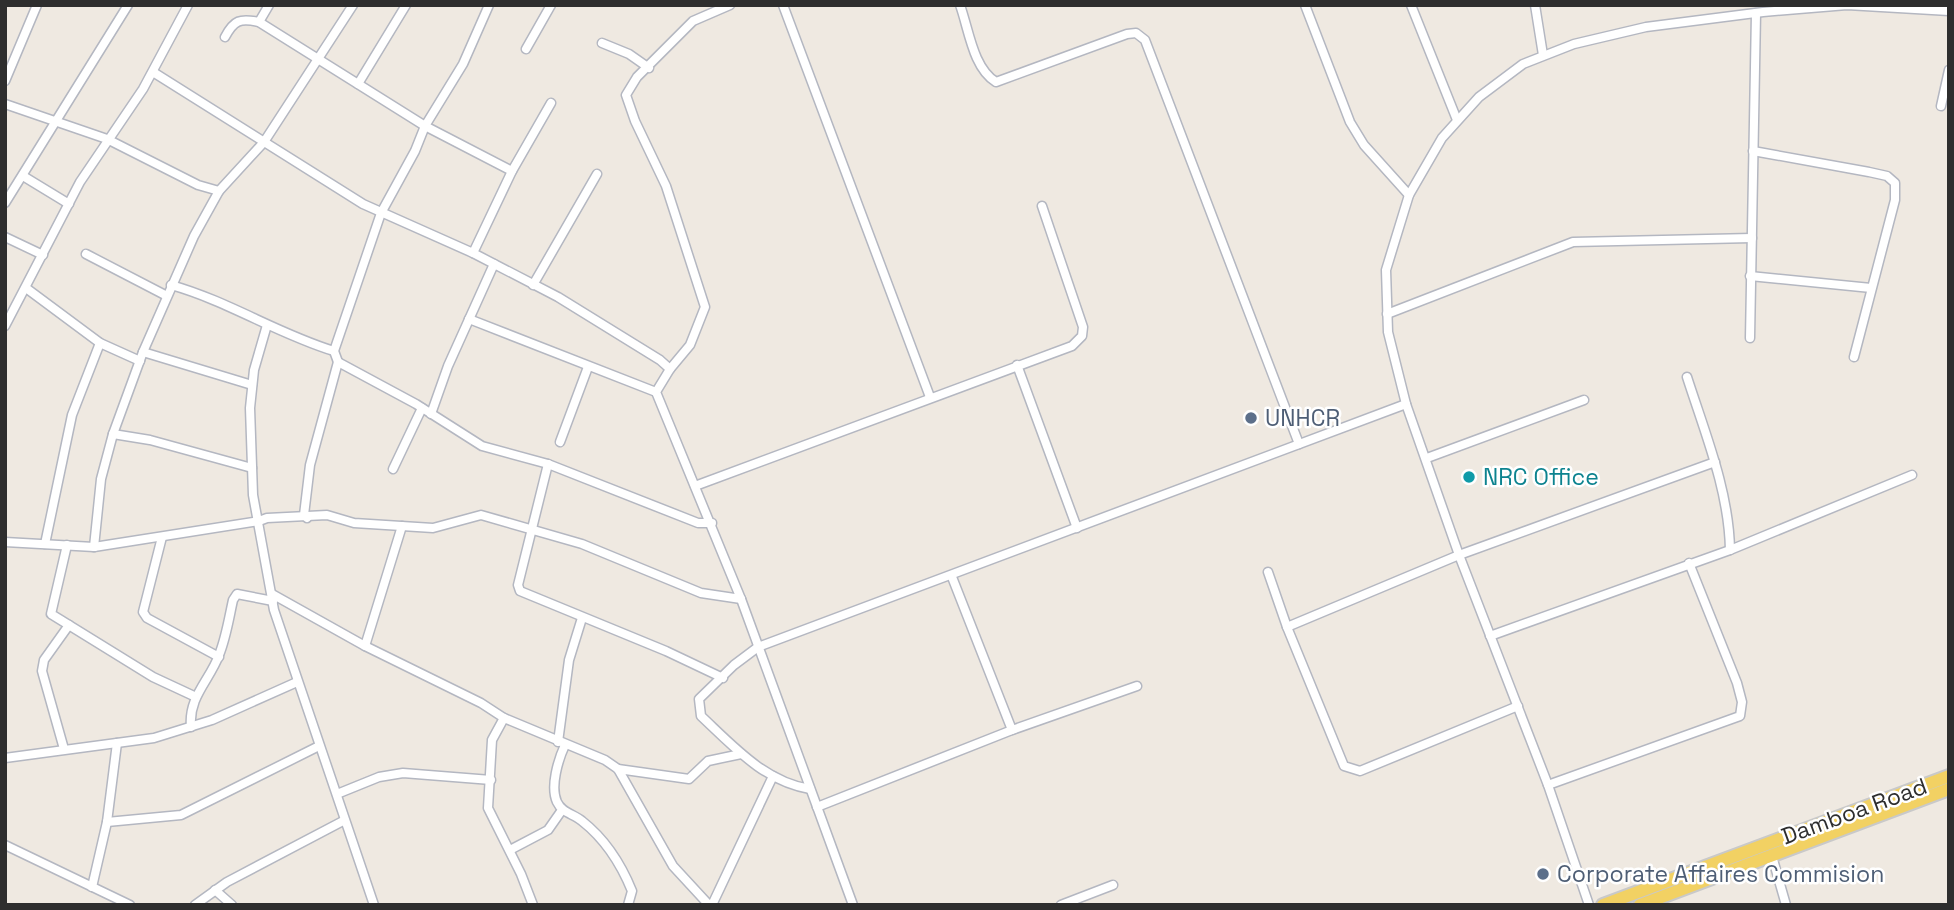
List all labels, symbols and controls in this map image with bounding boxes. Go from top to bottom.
place label: UNHCR [1265,403,1340,433]
marker: UNHCR [1243,410,1259,426]
place label: NRC Office [1483,462,1599,492]
marker: NRC Office [1461,469,1477,485]
street label: Damboa Road [1777,771,1931,851]
place label: Corporate Affaires Commision [1557,859,1884,889]
marker: Corporate Affaires Commision [1535,866,1551,882]

